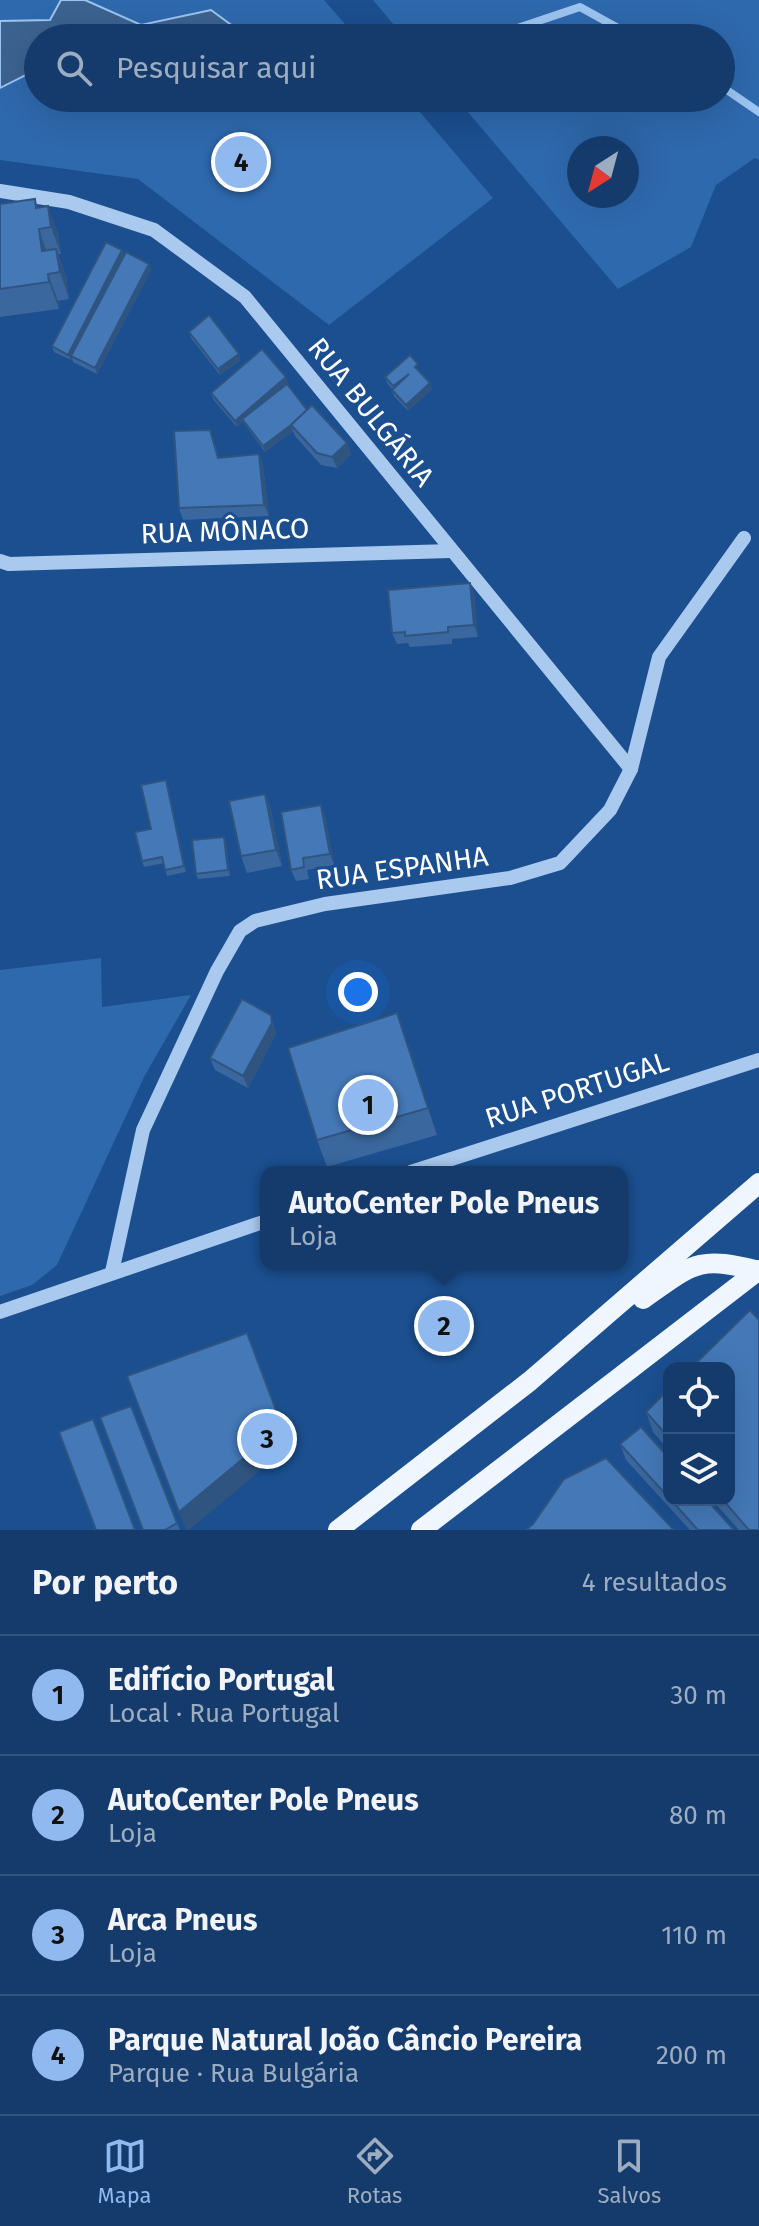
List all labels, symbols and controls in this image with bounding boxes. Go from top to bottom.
search box [24,24,735,112]
icon: search [52,46,96,90]
text: Pesquisar aqui [116,50,317,86]
pin: 4 [215,132,267,192]
north arrow [567,136,639,208]
street label: RUA BULGÁRIA [301,331,441,493]
street label: RUA MÔNACO [140,512,310,550]
street label: RUA ESPANHA [314,840,490,896]
your location [338,972,378,1012]
street label: RUA PORTUGAL [481,1045,673,1135]
pin: 1 [342,1075,394,1135]
popup [260,1166,628,1270]
text: AutoCenter Pole Pneus [289,1185,599,1221]
text: Loja [289,1221,338,1252]
pin: 2 [418,1296,470,1356]
map controls [663,1362,735,1506]
button: locate [663,1362,735,1434]
pin: 3 [241,1409,293,1469]
button: layers [663,1434,735,1506]
text: Por perto [32,1562,178,1603]
text: 4 resultados [582,1567,727,1598]
text: Edifício Portugal [108,1662,334,1698]
text: 1 [52,1680,64,1711]
text: 30 m [670,1680,727,1711]
text: Local · Rua Portugal [108,1698,340,1729]
text: AutoCenter Pole Pneus [108,1782,419,1818]
text: 2 [51,1800,65,1831]
text: 80 m [669,1800,727,1831]
text: Loja [108,1818,157,1849]
text: Arca Pneus [108,1902,257,1938]
text: 3 [51,1920,65,1951]
text: 110 m [661,1920,727,1951]
text: Loja [108,1938,157,1969]
text: Parque Natural João Câncio Pereira [108,2022,582,2058]
text: 4 [51,2040,65,2071]
text: 200 m [656,2040,727,2071]
text: Parque · Rua Bulgária [108,2058,359,2089]
tab: Mapa [98,2134,152,2209]
tab: Rotas [347,2134,402,2209]
tab: Salvos [598,2134,661,2209]

